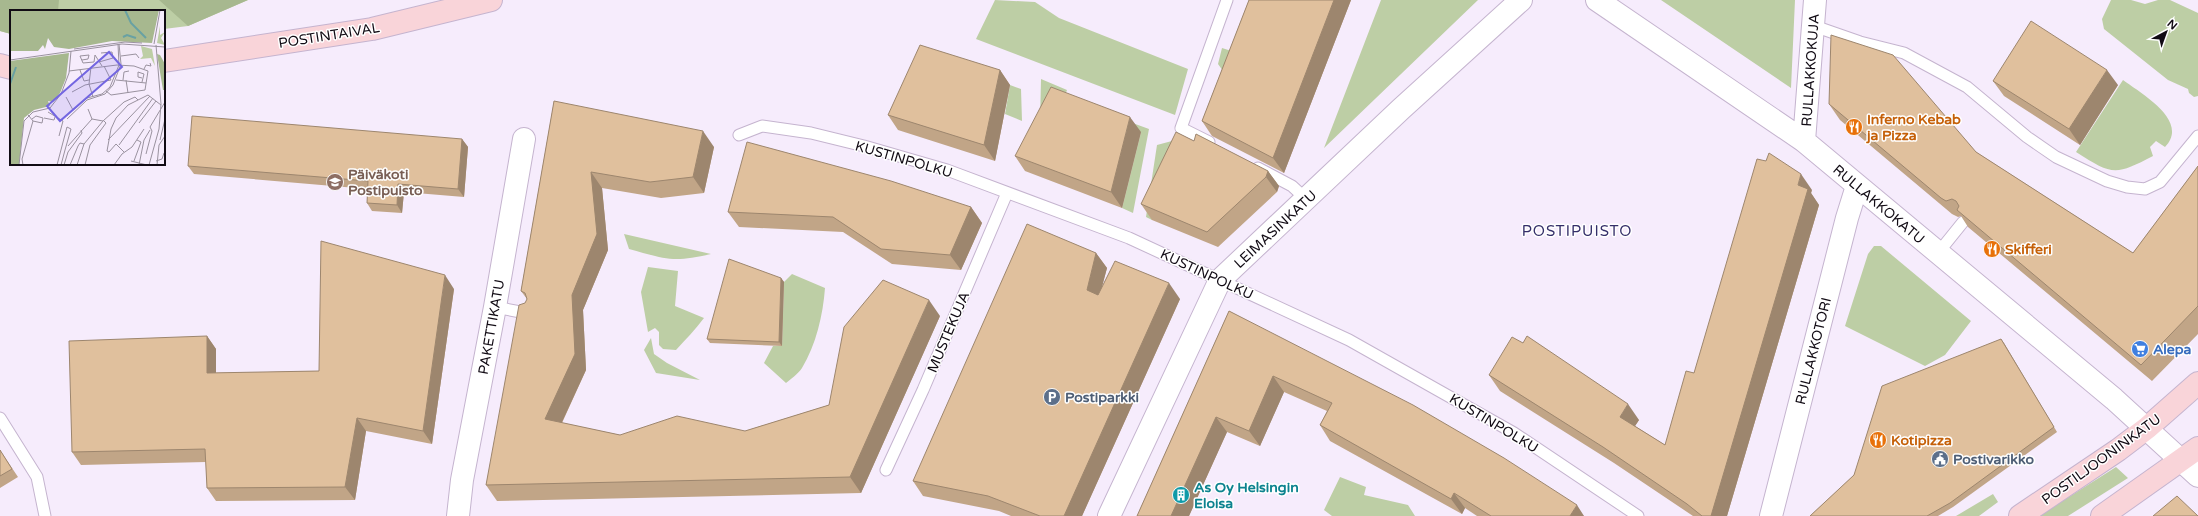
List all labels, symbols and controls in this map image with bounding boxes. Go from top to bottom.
inset map [10,10,165,165]
north arrow [2146,12,2186,52]
street label: RULLAKKOKUJA [1798,13,1823,127]
text: N [2165,17,2180,33]
street label: POSTINTAIVAL [277,19,381,52]
place label: Inferno Kebab ja Pizza [1866,111,1961,144]
restaurant icon: Inferno Kebab ja Pizza [1844,117,1864,137]
street label: KUSTINPOLKU [853,137,955,182]
street label: RULLAKKOKATU [1829,161,1928,248]
place label: Päiväkoti Postipuisto [348,166,423,199]
school or university icon: Päiväkoti Postipuisto [325,172,345,192]
street label: LEIMASINKATU [1231,187,1320,272]
district label: POSTIPUISTO [1522,222,1632,240]
restaurant icon: Skifferi [1982,239,2002,259]
place label: Skifferi [2005,241,2052,258]
street label: KUSTINPOLKU [1158,245,1256,303]
street label: PAKETTIKATU [475,278,508,376]
street label: MUSTEKUJA [924,289,973,375]
street label: RULLAKKOTORI [1792,296,1835,406]
supermarket icon: Alepa [2130,339,2150,359]
place label: Alepa [2153,341,2192,358]
parking icon: Postiparkki [1042,387,1062,407]
place label: Postiparkki [1065,389,1139,406]
street label: KUSTINPOLKU [1446,390,1541,457]
street label: POSTILJOONINKATU [2038,410,2164,508]
restaurant icon: Kotipizza [1868,430,1888,450]
place label: Kotipizza [1891,432,1952,449]
public building icon: Postivarikko [1930,449,1950,469]
place label: Postivarikko [1953,451,2034,468]
place label: As Oy Helsingin Eloisa [1194,479,1299,512]
building icon: As Oy Helsingin Eloisa [1171,485,1191,505]

